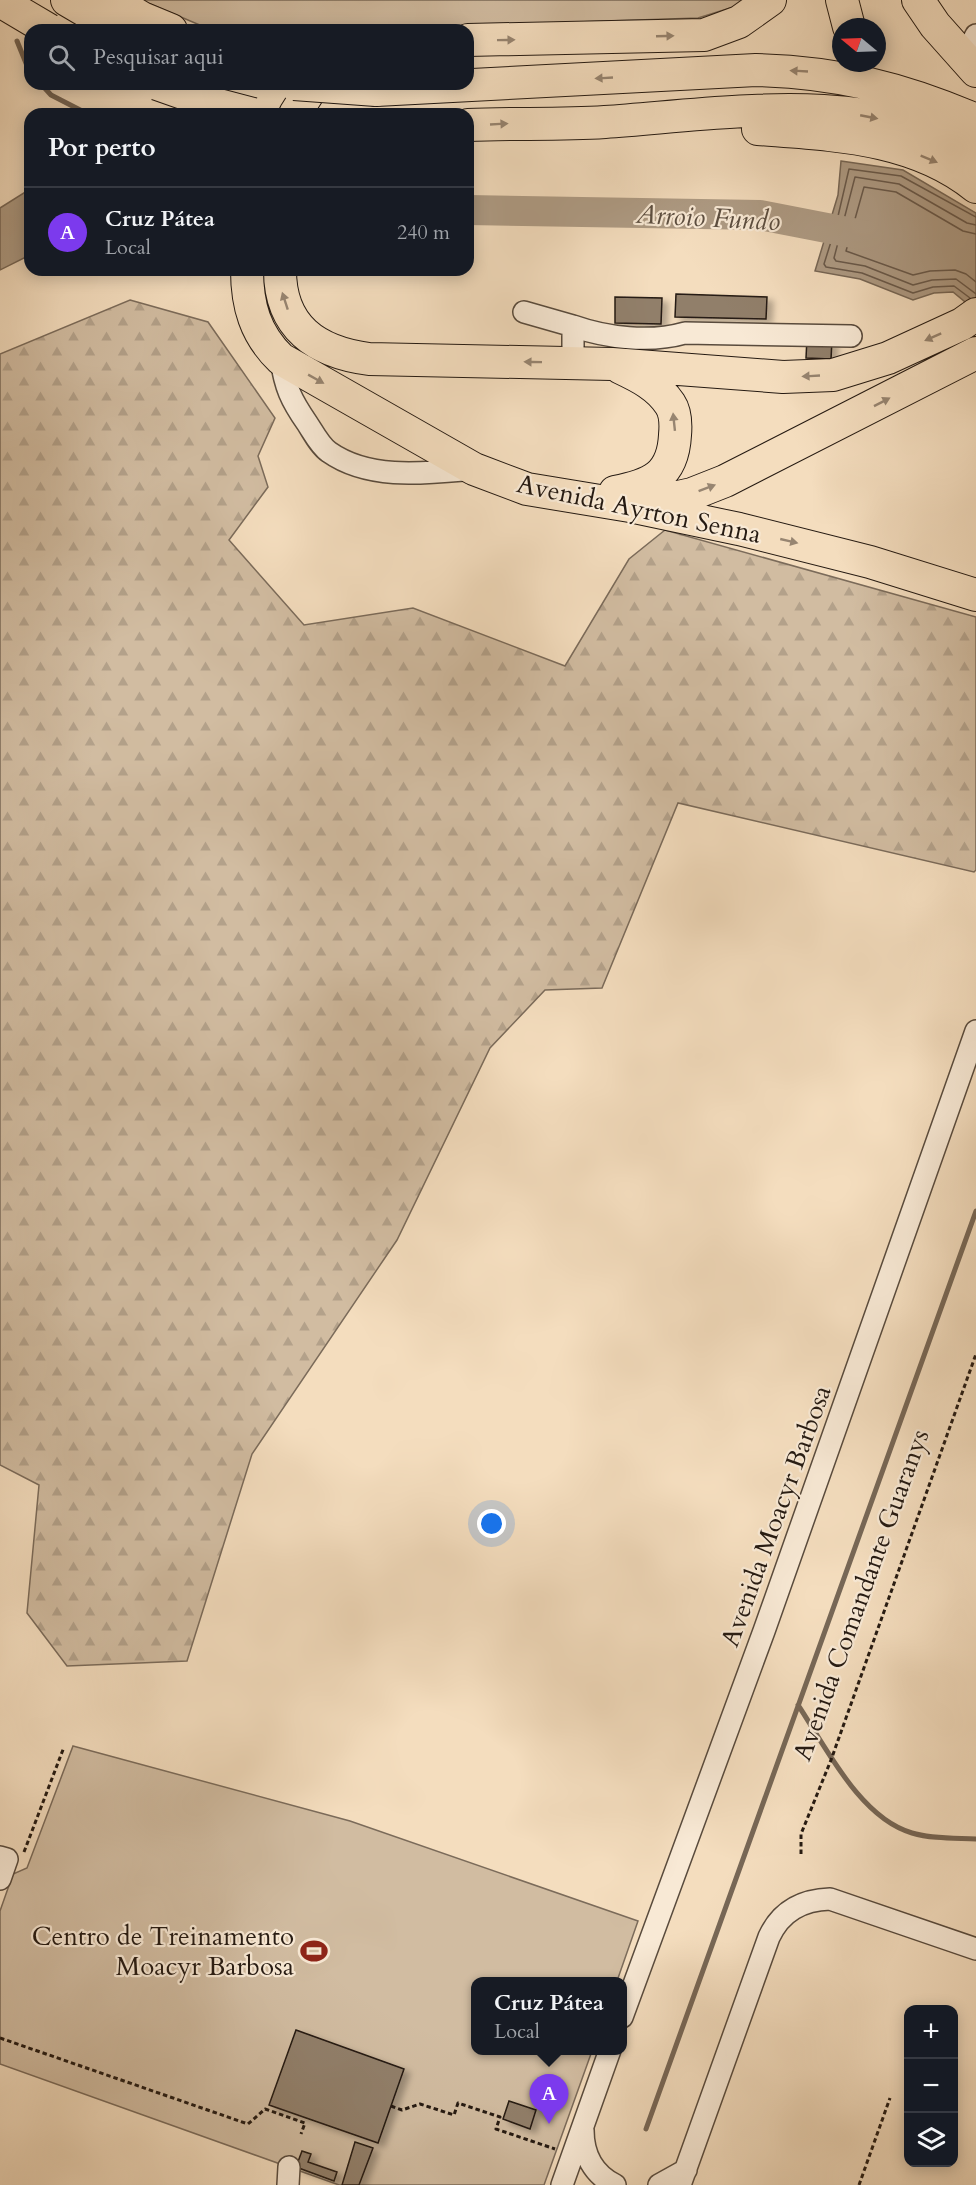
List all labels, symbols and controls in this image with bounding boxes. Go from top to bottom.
north arrow [832,18,886,72]
search box [24,24,474,90]
one-way arrow [656,31,675,41]
one-way arrow [496,35,515,44]
icon: search [45,41,78,74]
text: Pesquisar aqui [93,42,224,72]
one-way arrow [790,67,809,76]
one-way arrow [595,74,614,83]
one-way arrow [860,113,879,122]
one-way arrow [490,119,509,128]
text: Por perto [48,130,156,165]
one-way arrow [920,154,938,164]
water label: Arroio Fundo [634,196,782,240]
text: Cruz Pátea [105,204,215,234]
text: A [60,219,75,246]
text: 240 m [397,219,450,246]
text: Local [105,234,151,261]
one-way arrow [280,292,289,310]
one-way arrow [924,333,941,342]
one-way arrow [523,358,542,367]
one-way arrow [801,371,820,380]
one-way arrow [308,374,325,384]
one-way arrow [874,397,891,407]
one-way arrow [669,412,679,431]
street label: Avenida Ayrton Senna [514,466,764,552]
one-way arrow [698,483,716,492]
one-way arrow [780,537,799,547]
street label: Avenida Moacyr Barbosa [712,1380,840,1652]
street label: Avenida Comandante Guaranys [785,1424,937,1766]
your location [477,1509,506,1538]
place label: Centro de Treinamento Moacyr Barbosa [32,1919,294,1984]
sports icon: Centro de Treinamento Moacyr Barbosa [299,1936,329,1966]
popup [471,1977,627,2055]
text: Cruz Pátea [494,1988,604,2018]
map controls [904,2005,958,2167]
button: + [904,2005,958,2059]
text: Local [494,2018,540,2045]
button: − [904,2059,958,2113]
pin: A [530,2074,568,2124]
button: layers [904,2113,958,2167]

